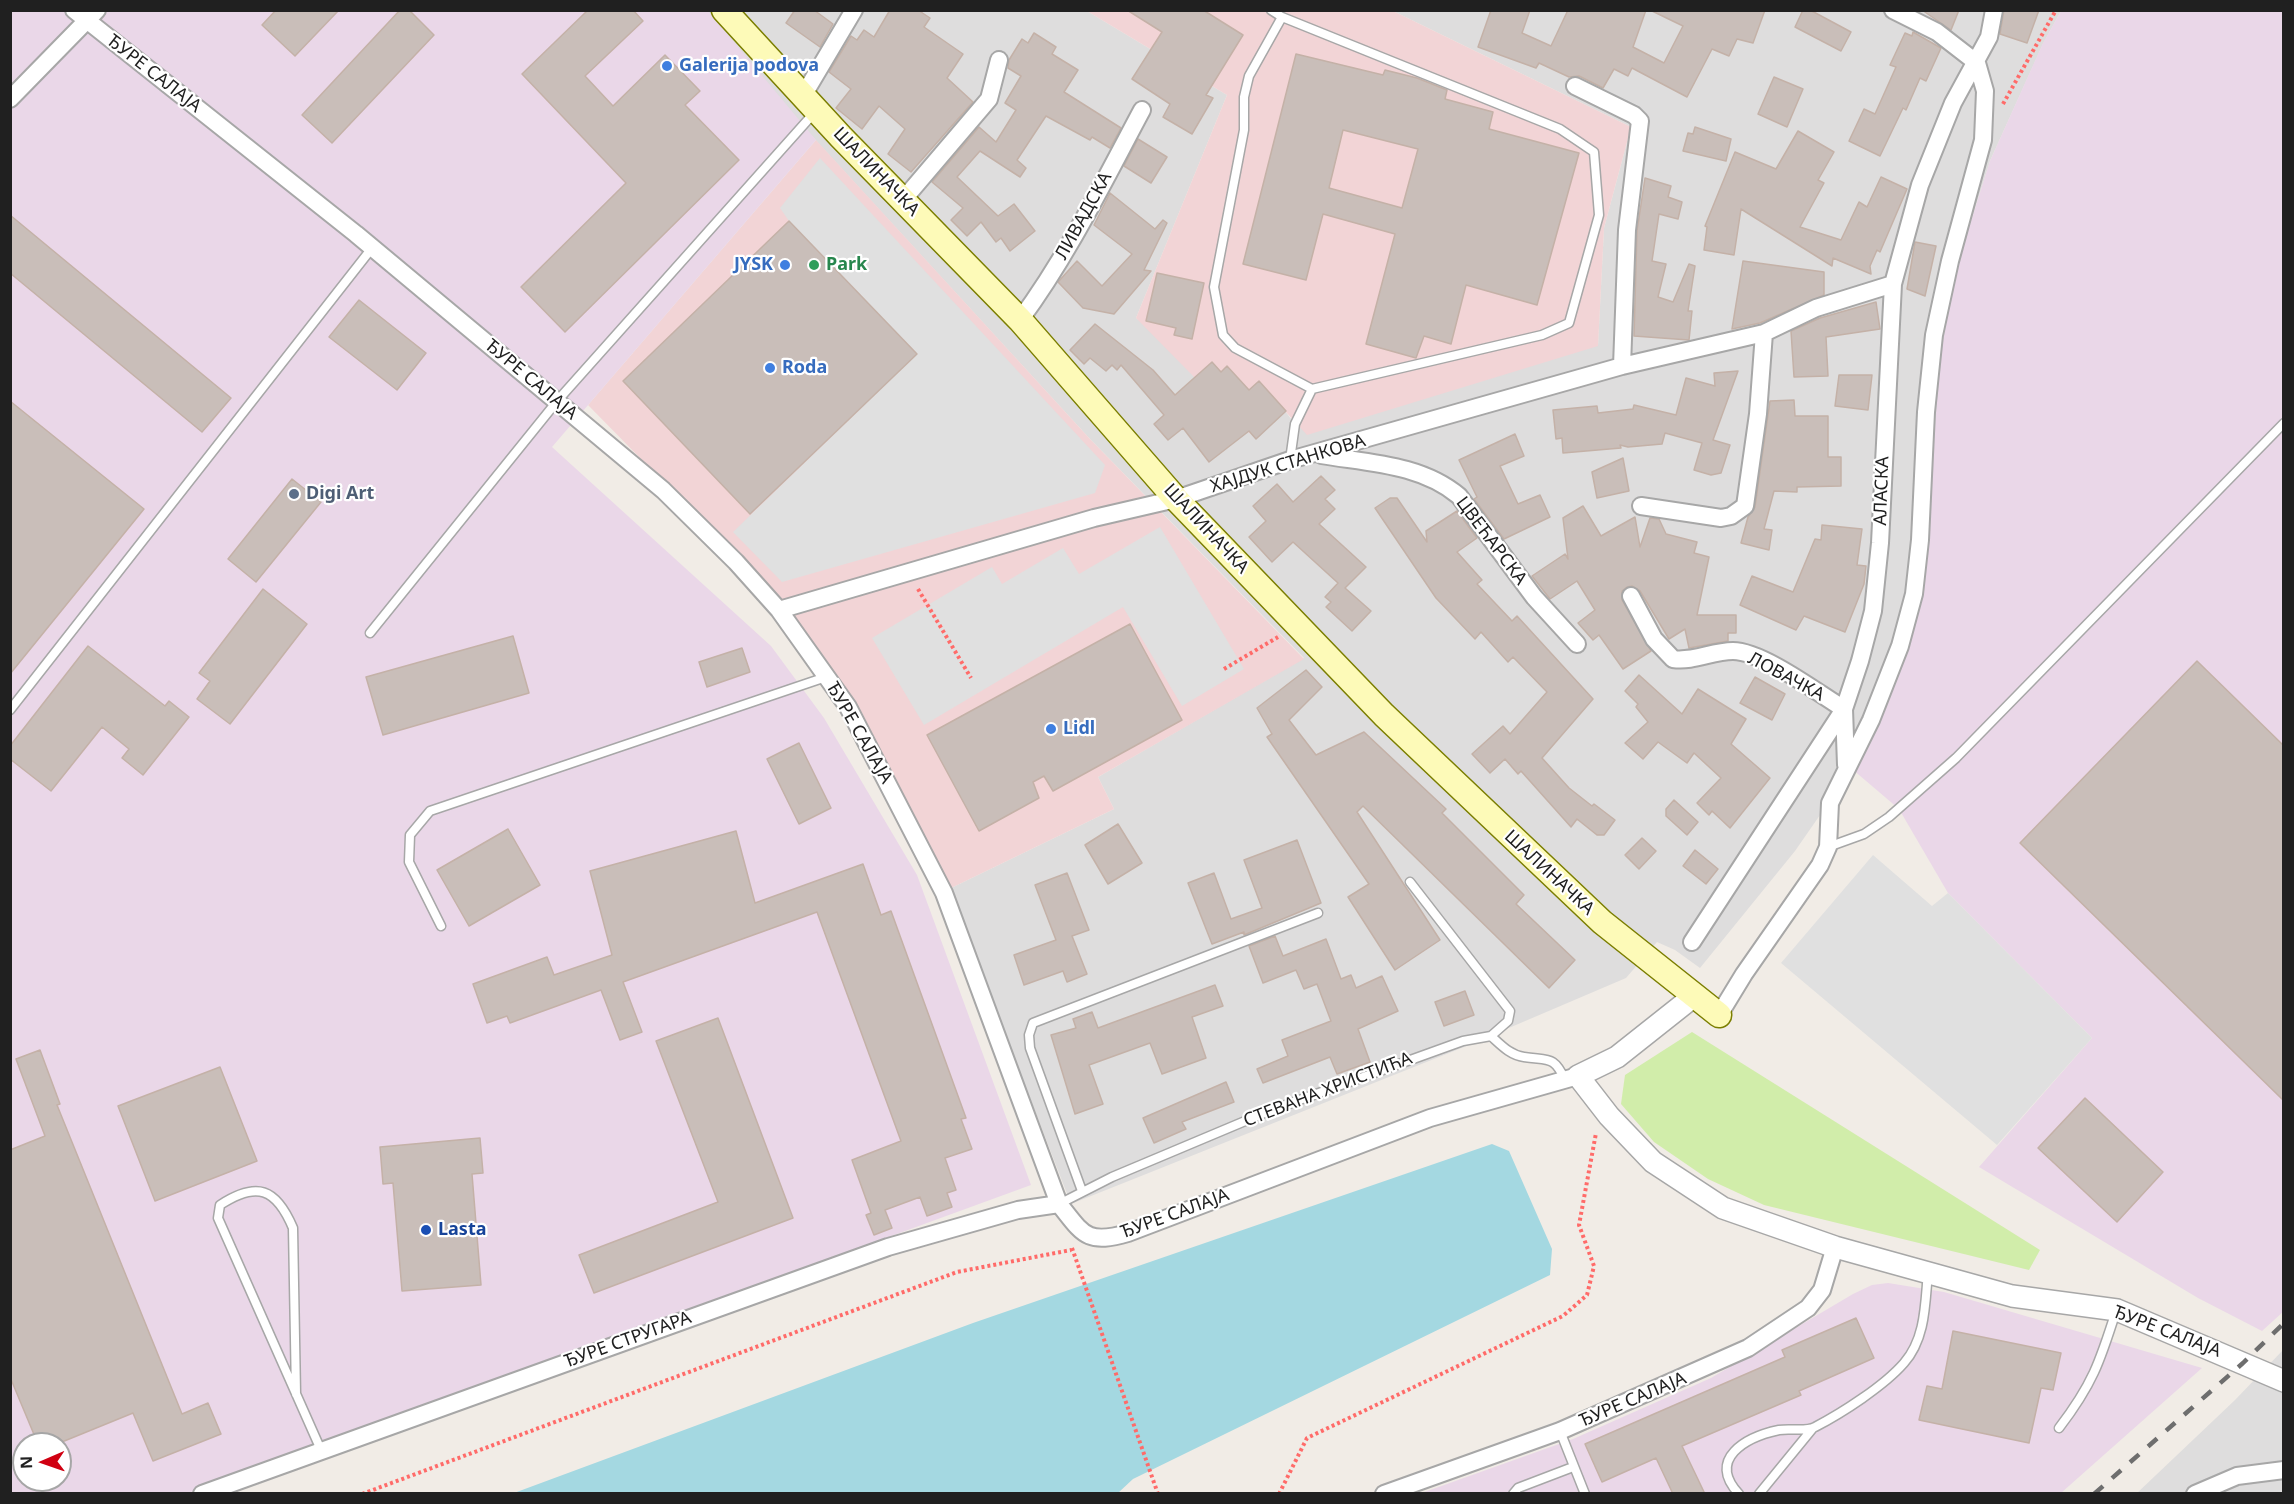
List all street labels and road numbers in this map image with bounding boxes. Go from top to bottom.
street label: ЂУРЕ САЛАЈА [103,31,205,117]
street label: ШАЛИНАЧКА [828,123,924,221]
street label: ЛИВАДСКА [1051,168,1117,264]
street label: ЂУРЕ САЛАЈА [481,335,581,425]
street label: ХАЈДУК СТАНКОВА [1208,430,1368,498]
street label: АЛАСКА [1870,456,1894,526]
street label: ШАЛИНАЧКА [1159,480,1253,578]
street label: ЦВЕЋАРСКА [1451,493,1531,589]
street label: ЛОВАЧКА [1744,648,1828,706]
street label: ЂУРЕ САЛАЈА [821,678,897,788]
street label: ШАЛИНАЧКА [1500,826,1598,920]
street label: СТЕВАНА ХРИСТИЋА [1241,1048,1415,1132]
street label: ЂУРЕ САЛАЈА [1118,1184,1232,1244]
street label: ЂУРЕ САЛАЈА [2110,1302,2224,1362]
street label: ЂУРЕ СТРУГАРА [562,1307,694,1373]
street label: ЂУРЕ САЛАЈА [1577,1368,1689,1432]

